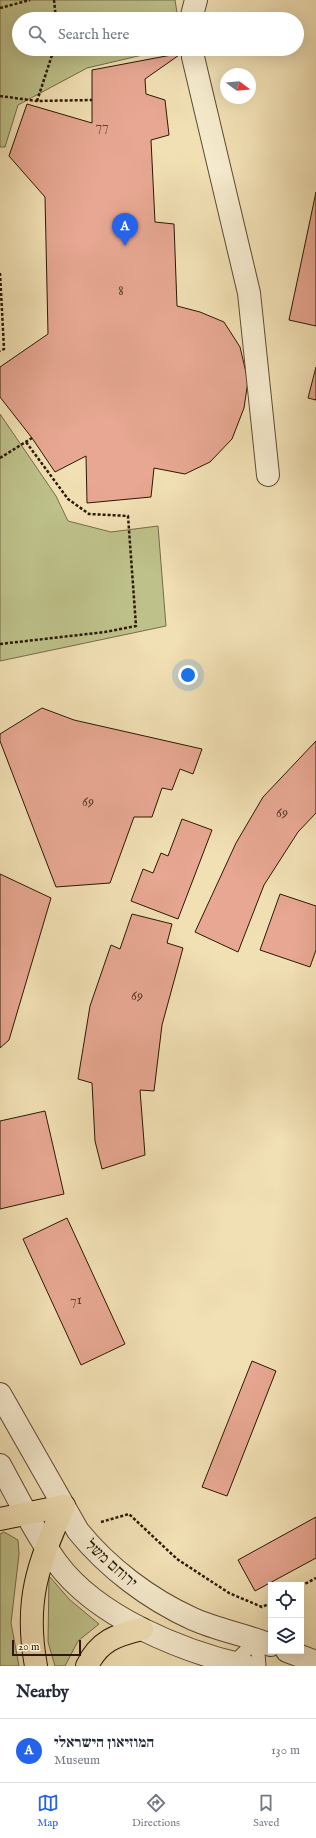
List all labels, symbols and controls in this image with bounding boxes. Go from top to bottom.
search box [12,12,304,56]
icon: search [26,23,48,45]
text: Search here [58,25,129,44]
north arrow [220,68,256,104]
house number: 77 [95,117,109,135]
pin: A [112,213,138,246]
house number: 8 [118,282,124,300]
your location [178,665,198,685]
house number: 69 [82,793,94,811]
house number: 69 [276,804,288,822]
house number: 69 [131,987,143,1005]
house number: 71 [70,1291,82,1309]
street label: ירוחם משל [81,1536,141,1593]
map controls [268,1582,304,1654]
button: locate [268,1582,304,1618]
button: layers [268,1618,304,1654]
scale bar [12,1638,81,1657]
text: 20 m [18,1640,39,1654]
text: Nearby [16,1682,69,1703]
text: המוזיאון הישראלי [54,1733,154,1752]
text: A [25,1742,33,1759]
text: 130 m [271,1742,300,1759]
text: Museum [54,1752,100,1769]
tab: Map [37,1792,59,1830]
tab: Directions [132,1792,180,1830]
tab: Saved [253,1792,279,1830]

